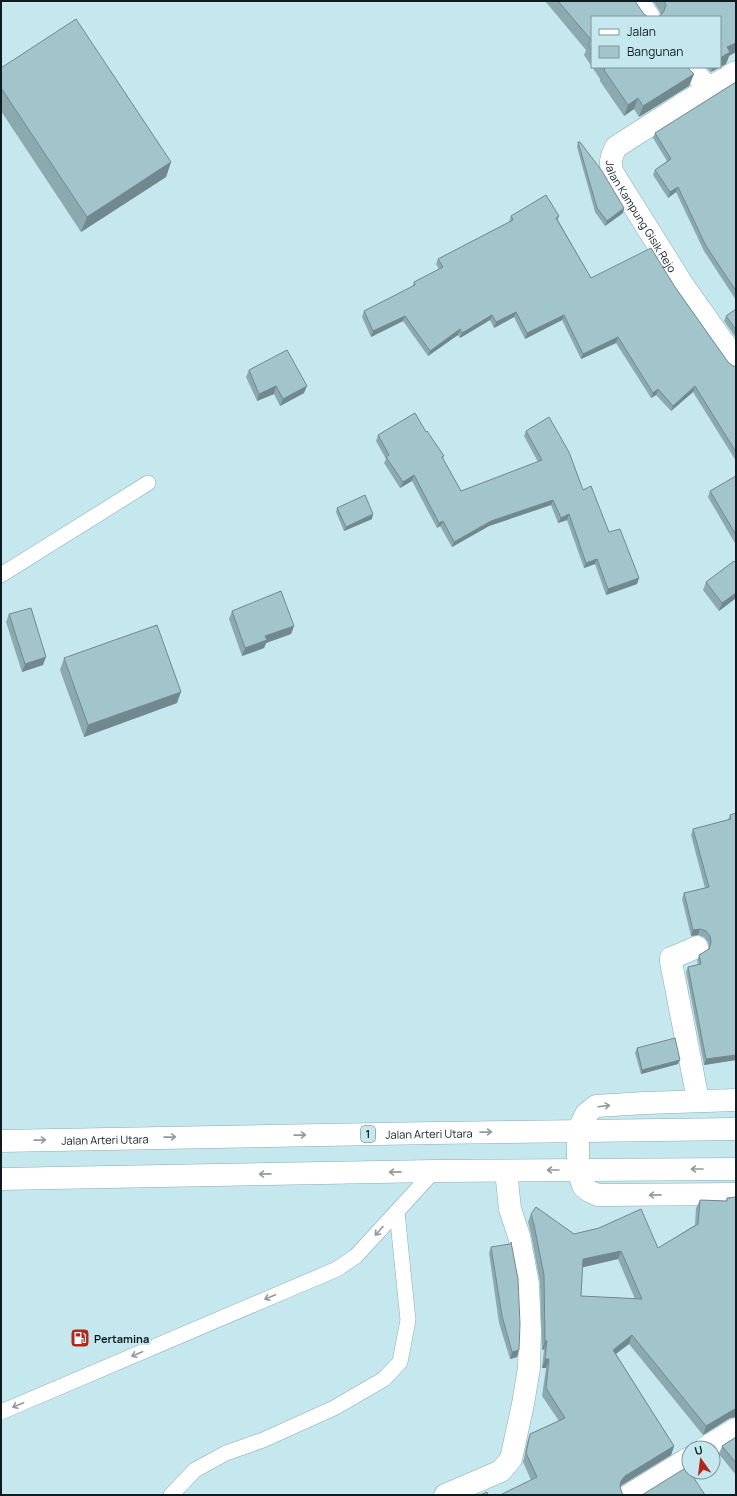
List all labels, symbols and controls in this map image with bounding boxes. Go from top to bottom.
legend [591,16,721,68]
text: Jalan [627,23,656,40]
text: Bangunan [627,43,683,60]
street label: Jalan Kampung Gisik Rejo [603,160,681,275]
one-way arrow [597,1102,610,1109]
street label: Jalan Arteri Utara [385,1125,473,1141]
road number: 1 [361,1126,375,1142]
one-way arrow [479,1128,492,1136]
street label: Jalan Arteri Utara [61,1131,149,1147]
one-way arrow [293,1131,306,1139]
one-way arrow [163,1134,176,1141]
one-way arrow [33,1136,46,1144]
one-way arrow [691,1165,704,1173]
one-way arrow [547,1166,560,1174]
one-way arrow [389,1168,402,1176]
one-way arrow [259,1171,272,1178]
one-way arrow [649,1191,662,1199]
one-way arrow [374,1226,384,1236]
one-way arrow [264,1294,276,1302]
fuel station icon: Pertamina [69,1327,91,1349]
place label: Pertamina [94,1331,149,1346]
one-way arrow [132,1350,144,1358]
one-way arrow [12,1402,24,1409]
north arrow [681,1440,721,1480]
text: U [693,1442,704,1458]

